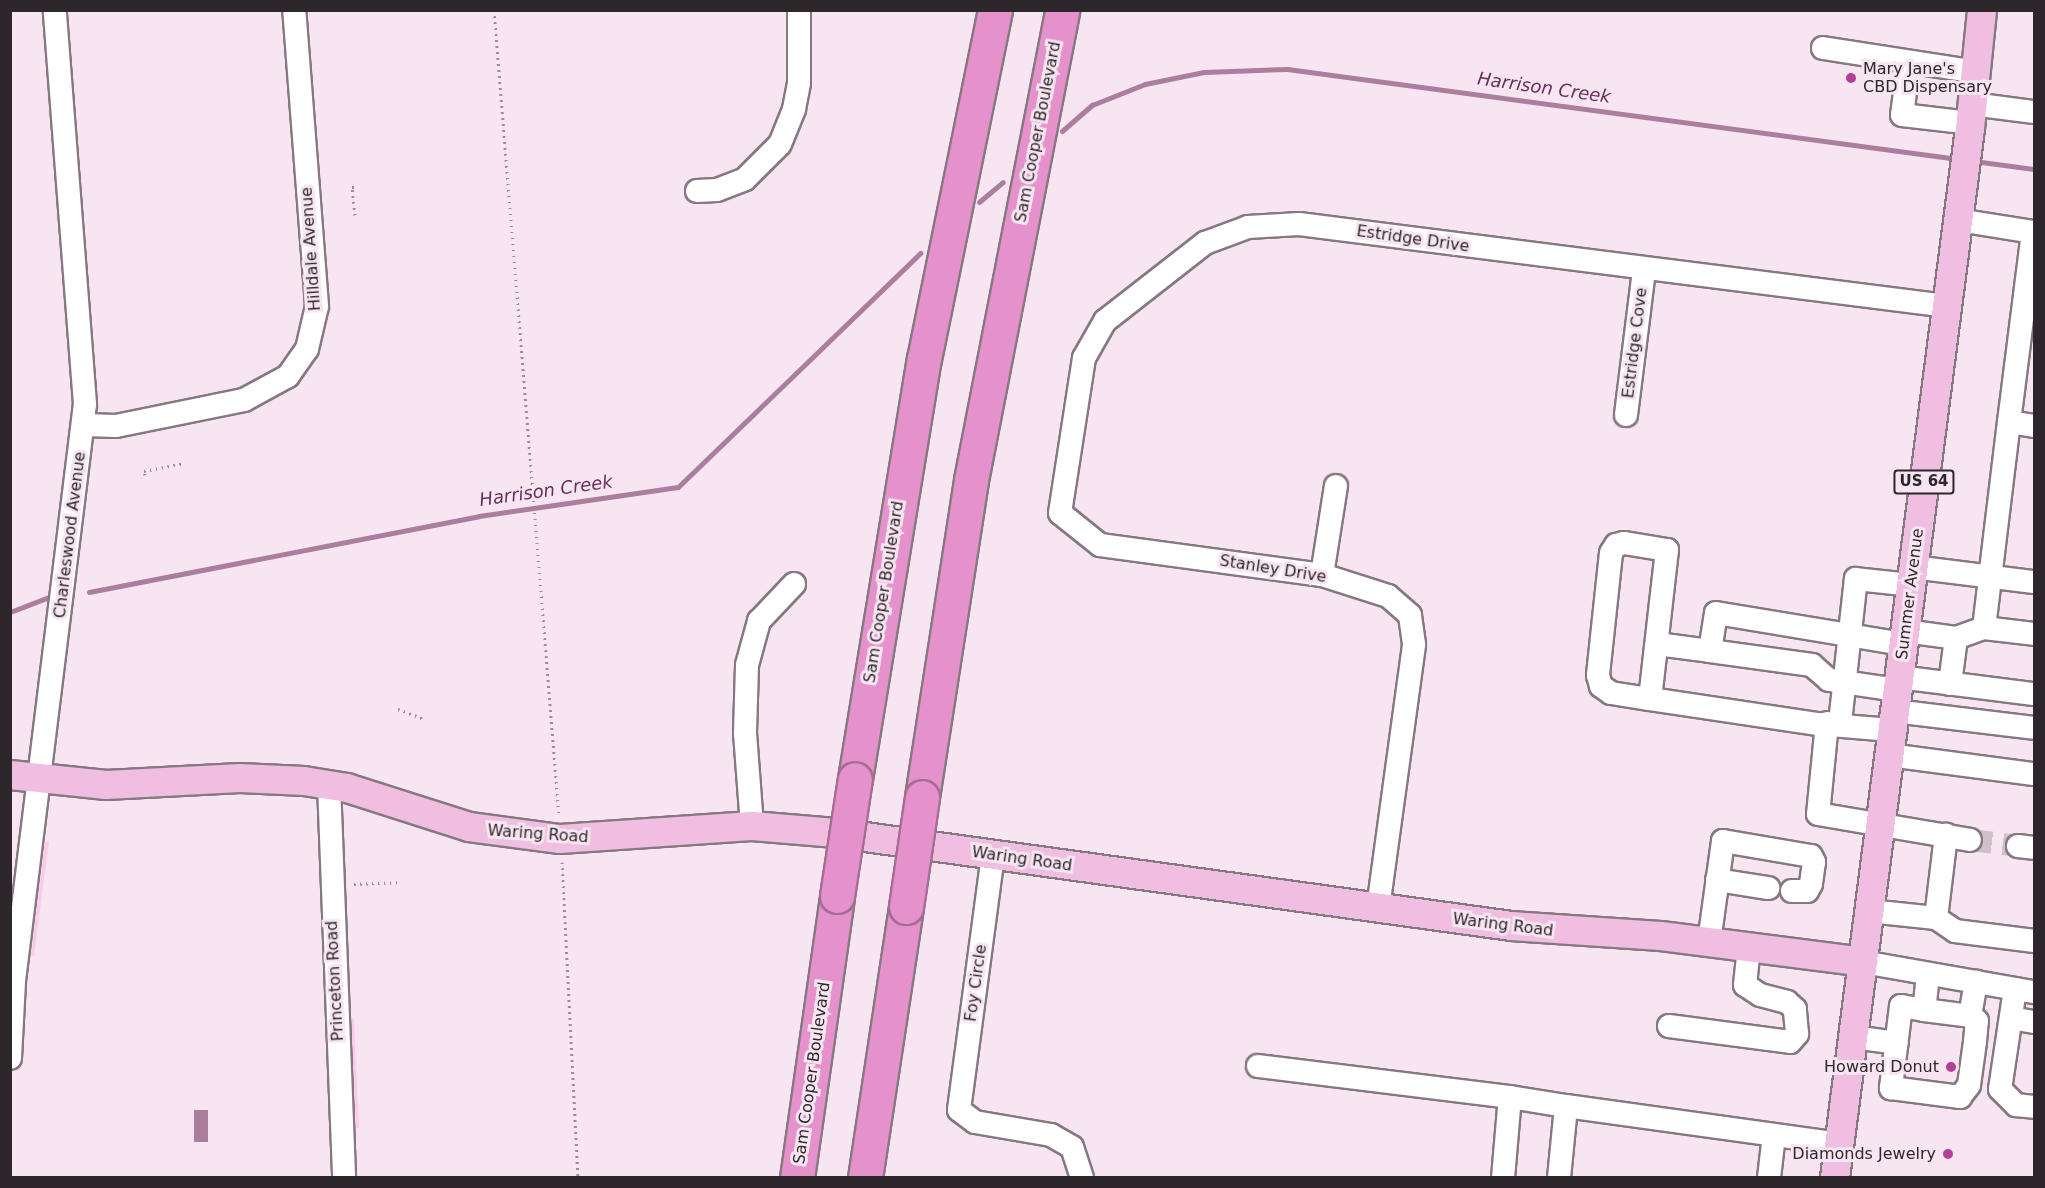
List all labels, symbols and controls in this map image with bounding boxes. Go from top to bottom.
street label: Sam Cooper Boulevard [1011,40,1065,224]
place label: Mary Jane's CBD Dispensary [1863,59,1992,97]
water label: Harrison Creek [1476,68,1612,108]
marker: Mary Jane's CBD Dispensary [1844,71,1858,85]
street label: Hilldale Avenue [297,186,325,312]
street label: Estridge Drive [1355,222,1471,256]
street label: Estridge Cove [1619,287,1651,399]
street label: Charleswood Avenue [50,451,90,619]
road number: US 64 [1892,470,1956,494]
water label: Harrison Creek [478,471,614,511]
street label: Sam Cooper Boulevard [860,500,908,684]
street label: Summer Avenue [1892,527,1928,661]
street label: Stanley Drive [1218,551,1328,587]
street label: Waring Road [487,821,589,847]
street label: Waring Road [971,842,1073,876]
street label: Waring Road [1452,909,1554,941]
street label: Princeton Road [322,920,348,1042]
street label: Foy Circle [961,943,991,1023]
street label: Sam Cooper Boulevard [790,981,834,1165]
place label: Howard Donut [1824,1057,1939,1077]
marker: Howard Donut [1944,1060,1958,1074]
place label: Diamonds Jewelry [1792,1144,1936,1164]
marker: Diamonds Jewelry [1941,1147,1955,1161]

